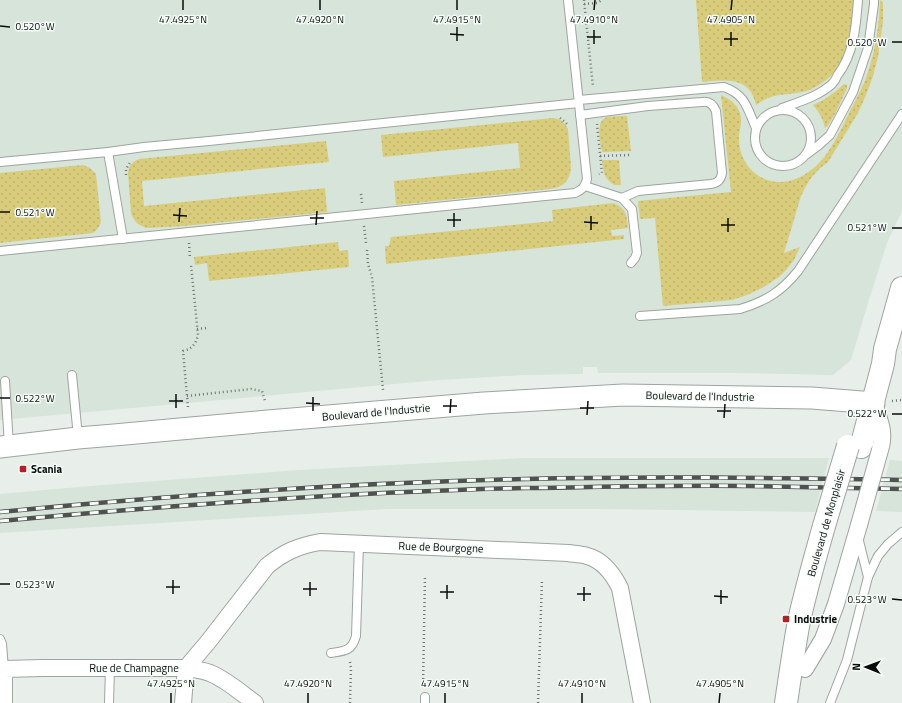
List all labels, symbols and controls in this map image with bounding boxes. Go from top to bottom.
text: 47.4925°N [159,12,207,27]
text: 47.4920°N [296,12,344,27]
text: 47.4915°N [433,12,481,27]
text: 47.4910°N [570,12,618,27]
text: 47.4905°N [707,12,755,27]
text: 0.520°W [15,19,55,34]
text: 0.520°W [847,35,887,50]
text: 0.521°W [15,205,55,220]
text: 0.521°W [847,220,887,235]
street label: Boulevard de l'Industrie [646,387,755,405]
text: 0.522°W [15,391,55,406]
street label: Boulevard de l'Industrie [321,399,431,425]
text: 0.522°W [847,406,887,421]
place label: Scania [31,461,62,477]
marker: Scania [18,464,28,474]
street label: Boulevard de Monplaisir [803,467,849,579]
street label: Rue de Bourgogne [398,538,484,556]
text: 0.523°W [15,577,55,592]
text: 0.523°W [847,592,887,607]
place label: Industrie [794,611,837,627]
marker: Industrie [781,614,791,624]
north arrow [846,647,886,687]
street label: Rue de Champagne [89,660,179,676]
text: N [848,663,864,671]
text: 47.4925°N [147,676,195,691]
text: 47.4920°N [284,676,332,691]
text: 47.4915°N [421,676,469,691]
text: 47.4910°N [558,676,606,691]
text: 47.4905°N [696,676,744,691]

